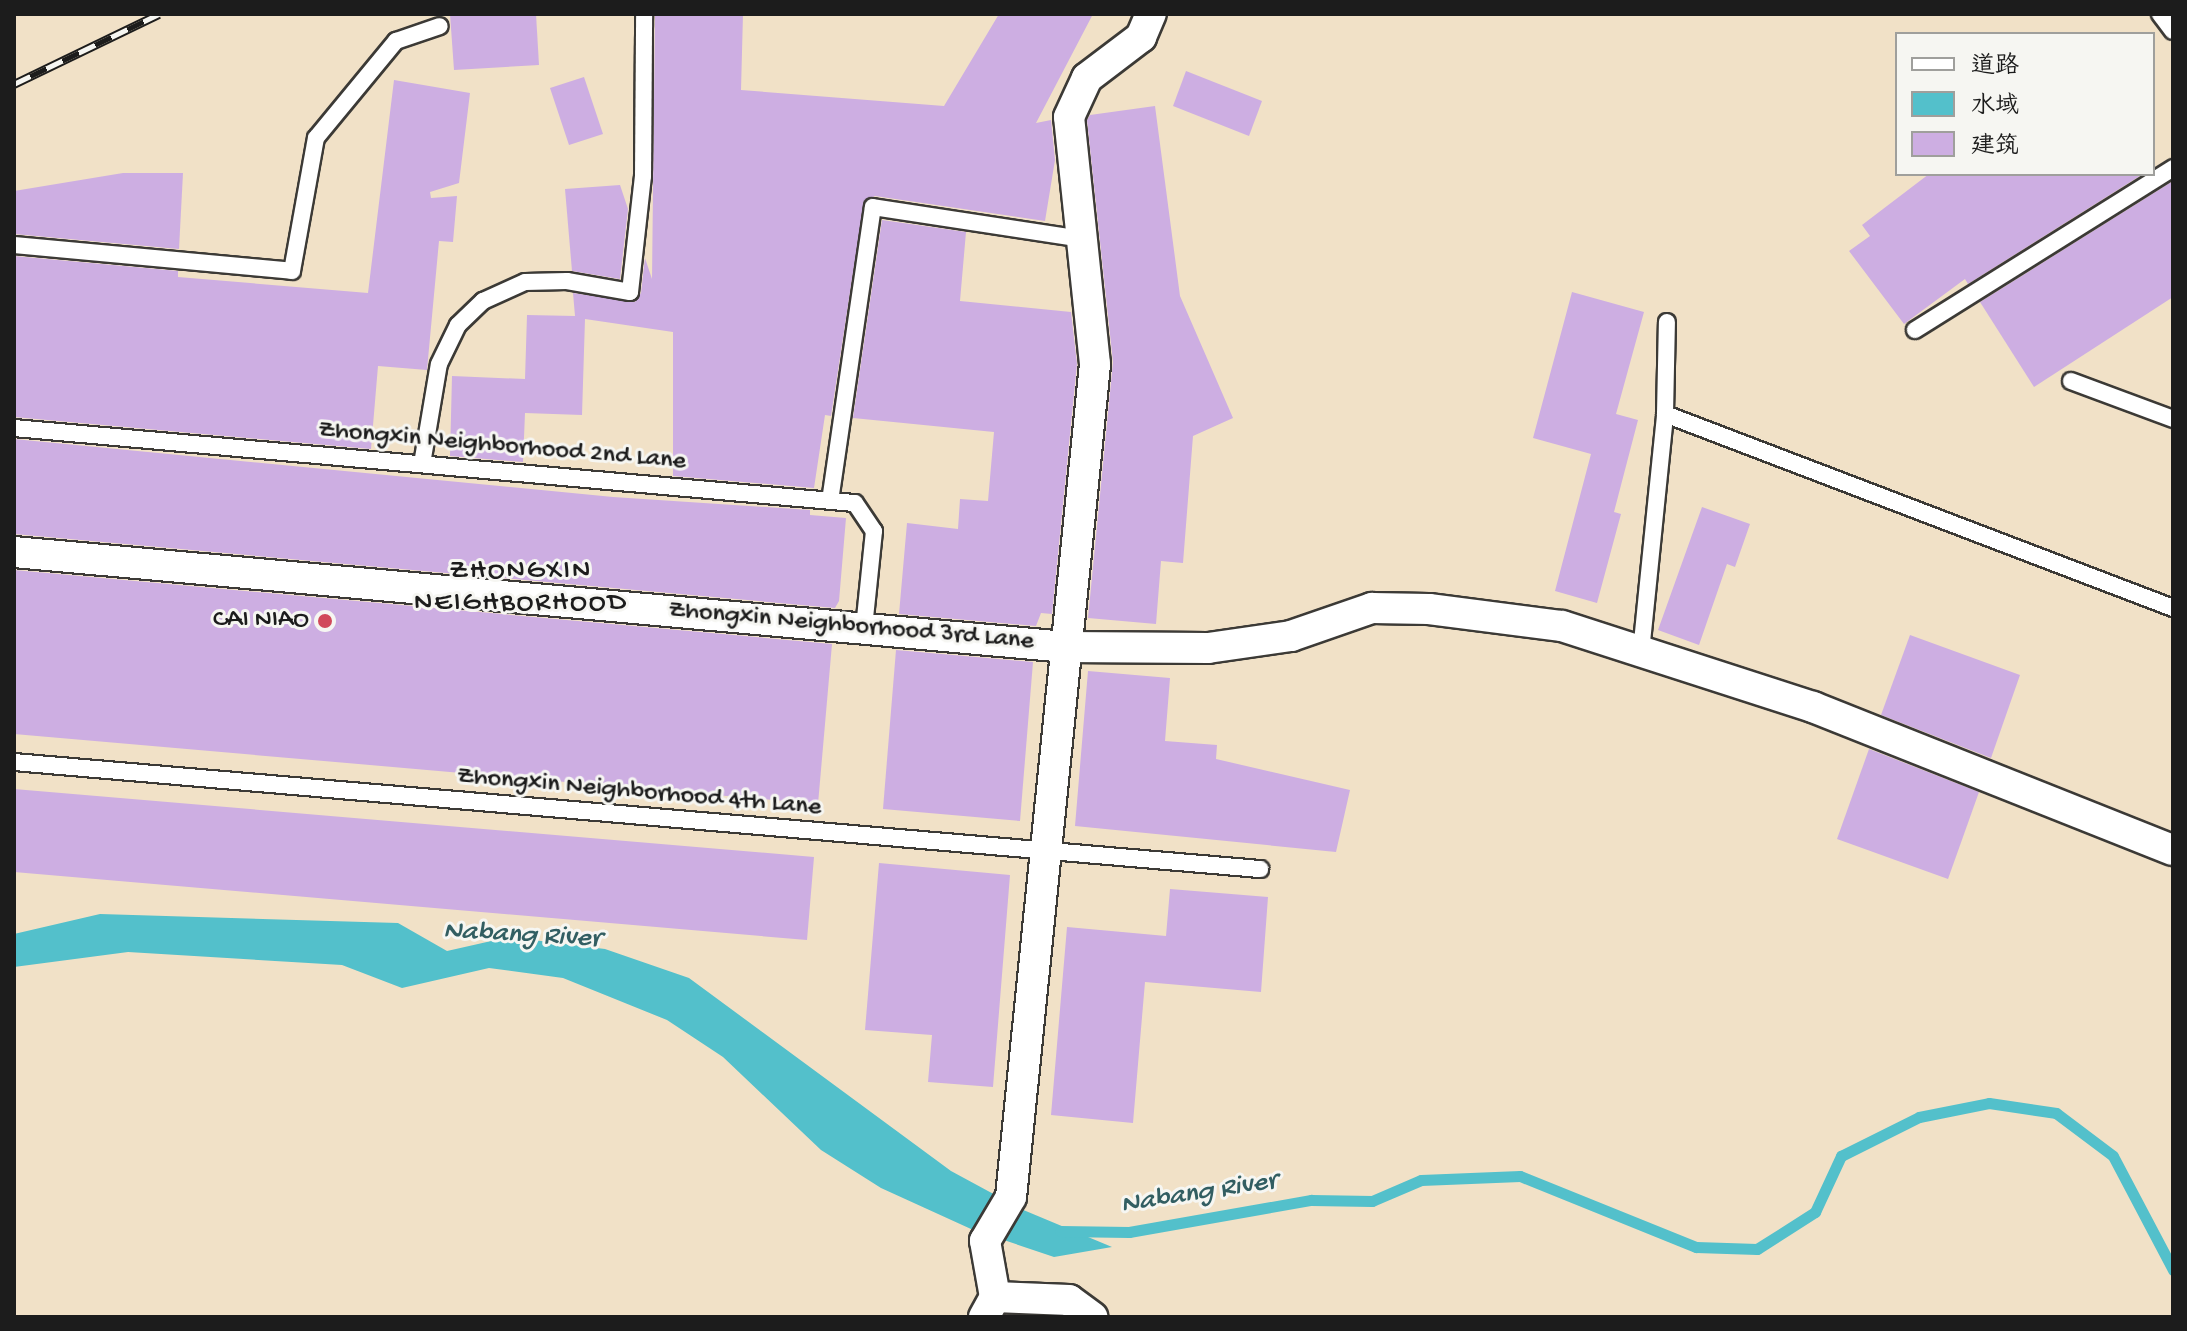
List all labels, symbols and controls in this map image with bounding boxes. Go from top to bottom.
legend [1895,32,2155,176]
text: 道路 [1971,53,2019,82]
text: 水域 [1971,93,2019,122]
text: 建筑 [1971,133,2019,162]
street label: Zhongxin Neighborhood 2nd Lane [317,415,687,479]
district label: ZHONGXIN NEIGHBORHOOD [414,555,628,621]
street label: Zhongxin Neighborhood 3rd Lane [667,595,1035,659]
place label: CAI NIAO [213,605,309,637]
marker: CAI NIAO [316,612,334,630]
street label: Zhongxin Neighborhood 4th Lane [456,762,822,824]
water label: Nabang River [442,915,602,957]
water label: Nabang River [1119,1165,1279,1223]

